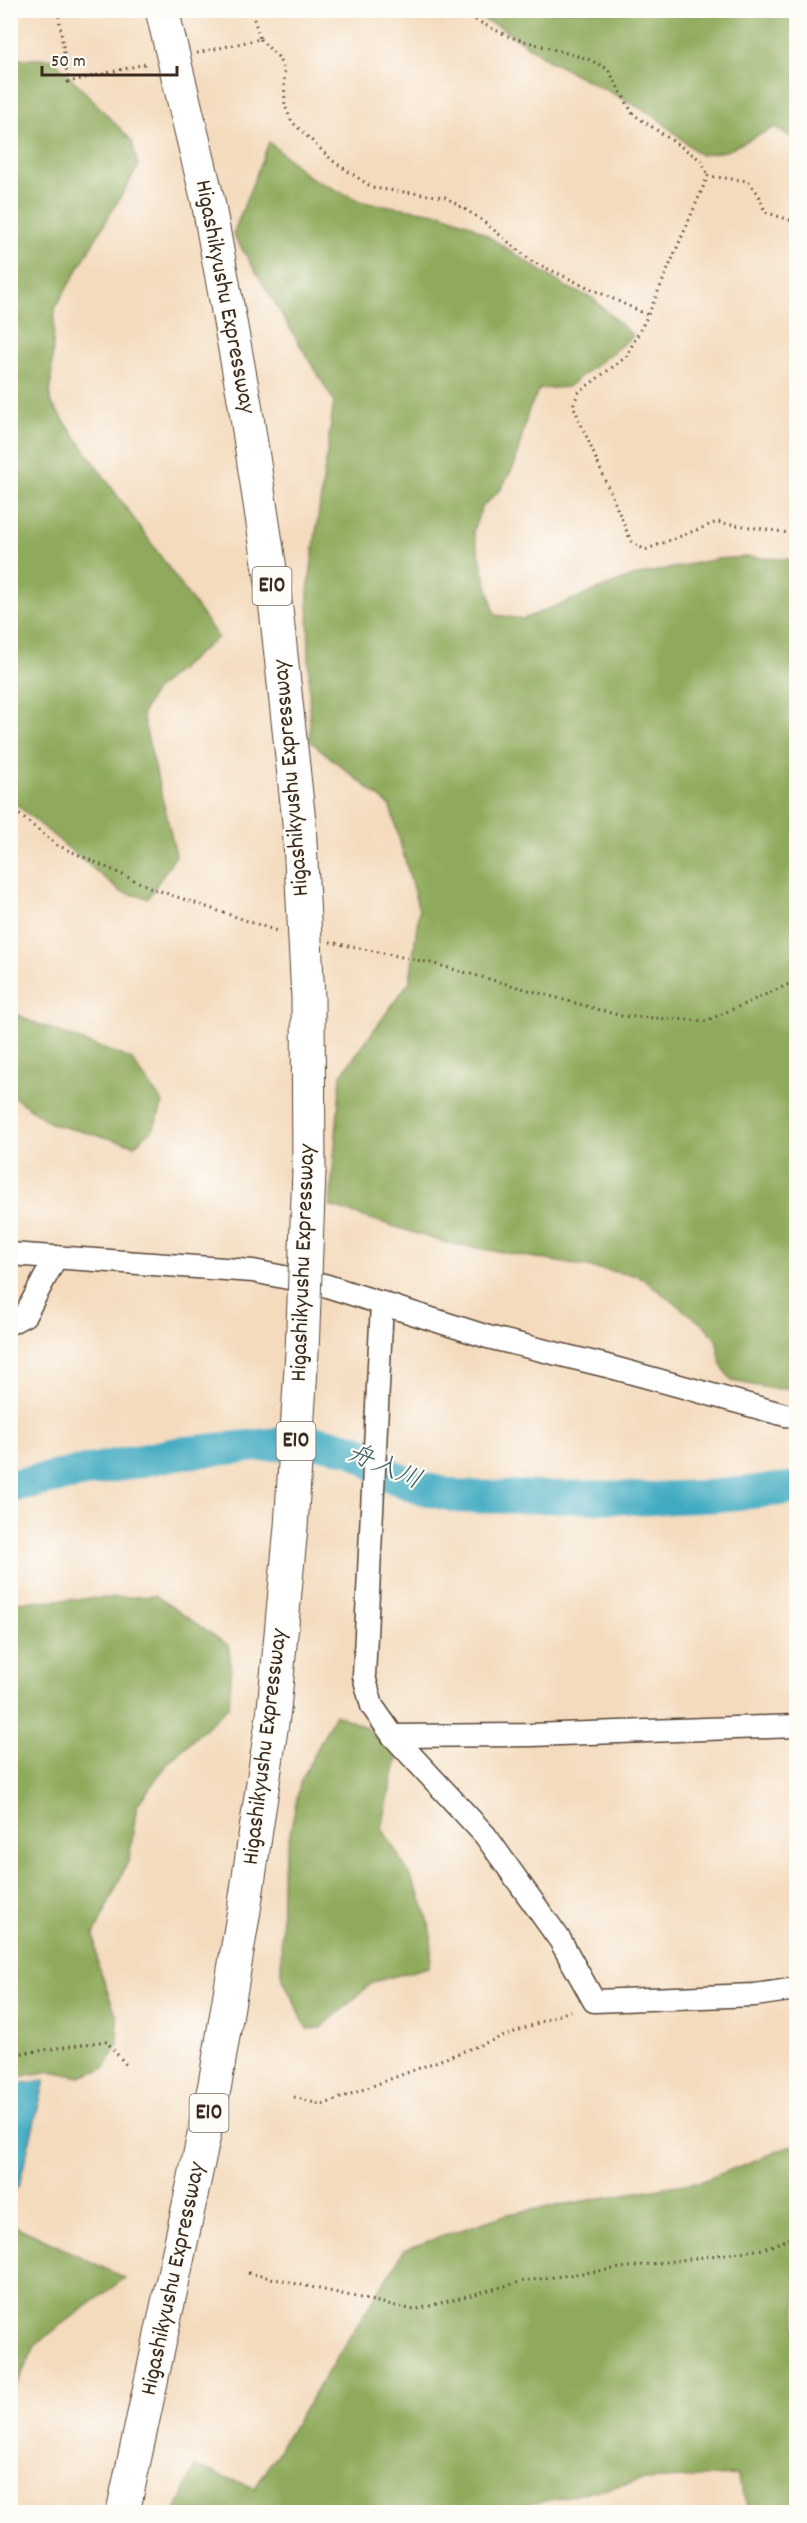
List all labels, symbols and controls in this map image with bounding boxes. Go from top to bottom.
scale bar [42,39,177,77]
text: 50 m [51,50,86,75]
street label: Higashikyushu Expressway [185,177,264,418]
road number: E10 [252,567,292,605]
street label: Higashikyushu Expressway [265,657,319,898]
street label: Higashikyushu Expressway [283,1142,325,1382]
road number: E10 [276,1422,316,1460]
water label: 舟入川 [341,1436,427,1500]
street label: Higashikyushu Expressway [235,1626,298,1867]
road number: E10 [190,2094,228,2132]
street label: Higashikyushu Expressway [133,2158,216,2399]

